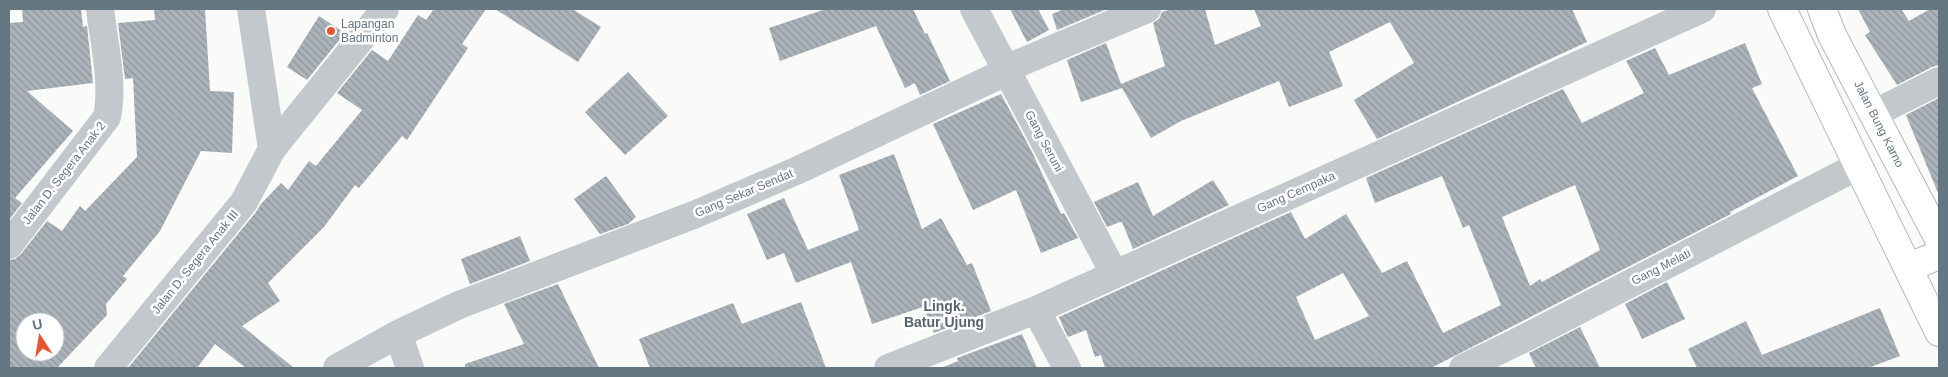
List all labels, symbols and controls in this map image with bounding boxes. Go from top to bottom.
place label: Lapangan Badminton [341,17,398,45]
marker: Lapangan Badminton [325,25,337,37]
street label: Jalan Bung Karno [1851,78,1907,170]
street label: Gang Seruni [1022,108,1066,174]
street label: Jalan D. Segera Anak 2 [20,119,109,227]
street label: Gang Sekar Sendat [693,166,796,220]
street label: Gang Cempaka [1255,168,1338,215]
street label: Jalan D. Segera Anak III [149,207,241,317]
street label: Gang Melati [1629,246,1693,288]
district label: Lingk. Batur Ujung [904,298,984,330]
north arrow [15,312,65,362]
text: U [31,315,44,333]

